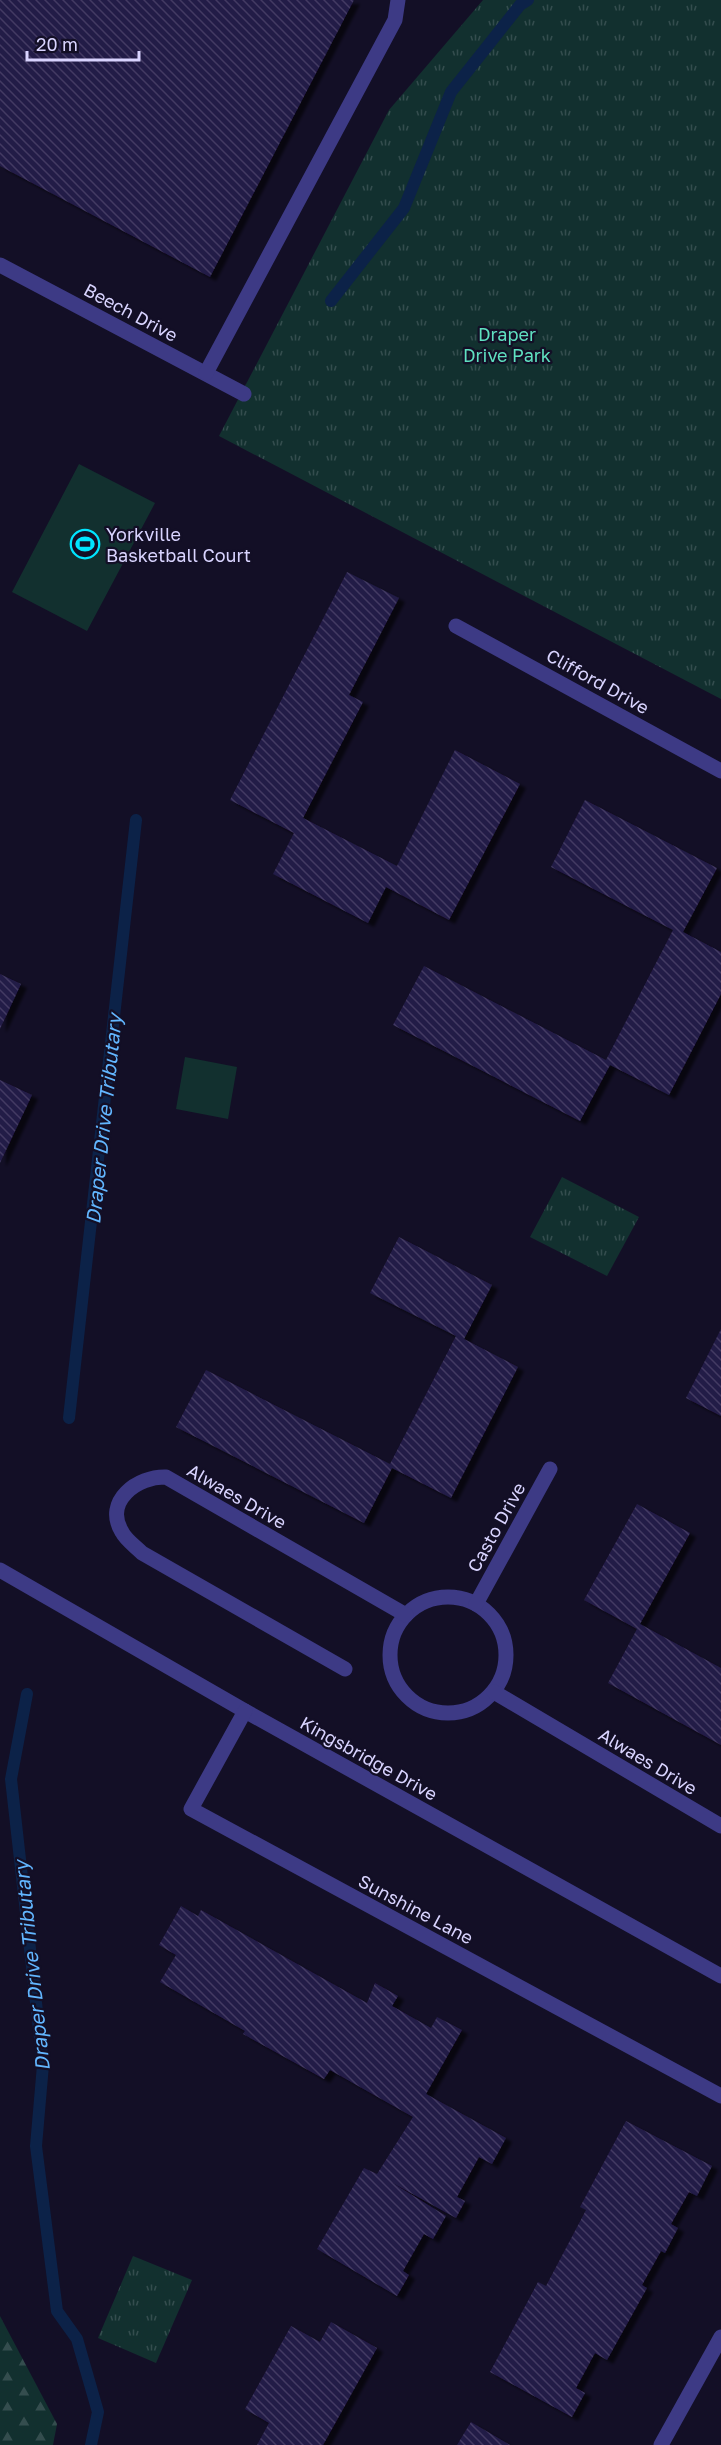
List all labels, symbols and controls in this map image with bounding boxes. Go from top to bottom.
scale bar [27,24,140,62]
text: 20 m [36,33,78,55]
street label: Beech Drive [80,278,182,346]
park label: Draper Drive Park [463,323,551,366]
place label: Yorkville Basketball Court [106,523,251,566]
sports icon: Yorkville Basketball Court [69,528,101,560]
street label: Clifford Drive [543,644,653,718]
water label: Draper Drive Tributary [80,1010,127,1225]
street label: Alwaes Drive [184,1459,290,1533]
street label: Casto Drive [462,1478,530,1576]
street label: Kingsbridge Drive [297,1711,441,1805]
street label: Alwaes Drive [595,1723,701,1799]
water label: Draper Drive Tributary [8,1857,55,2072]
street label: Sunshine Lane [355,1869,477,1949]

